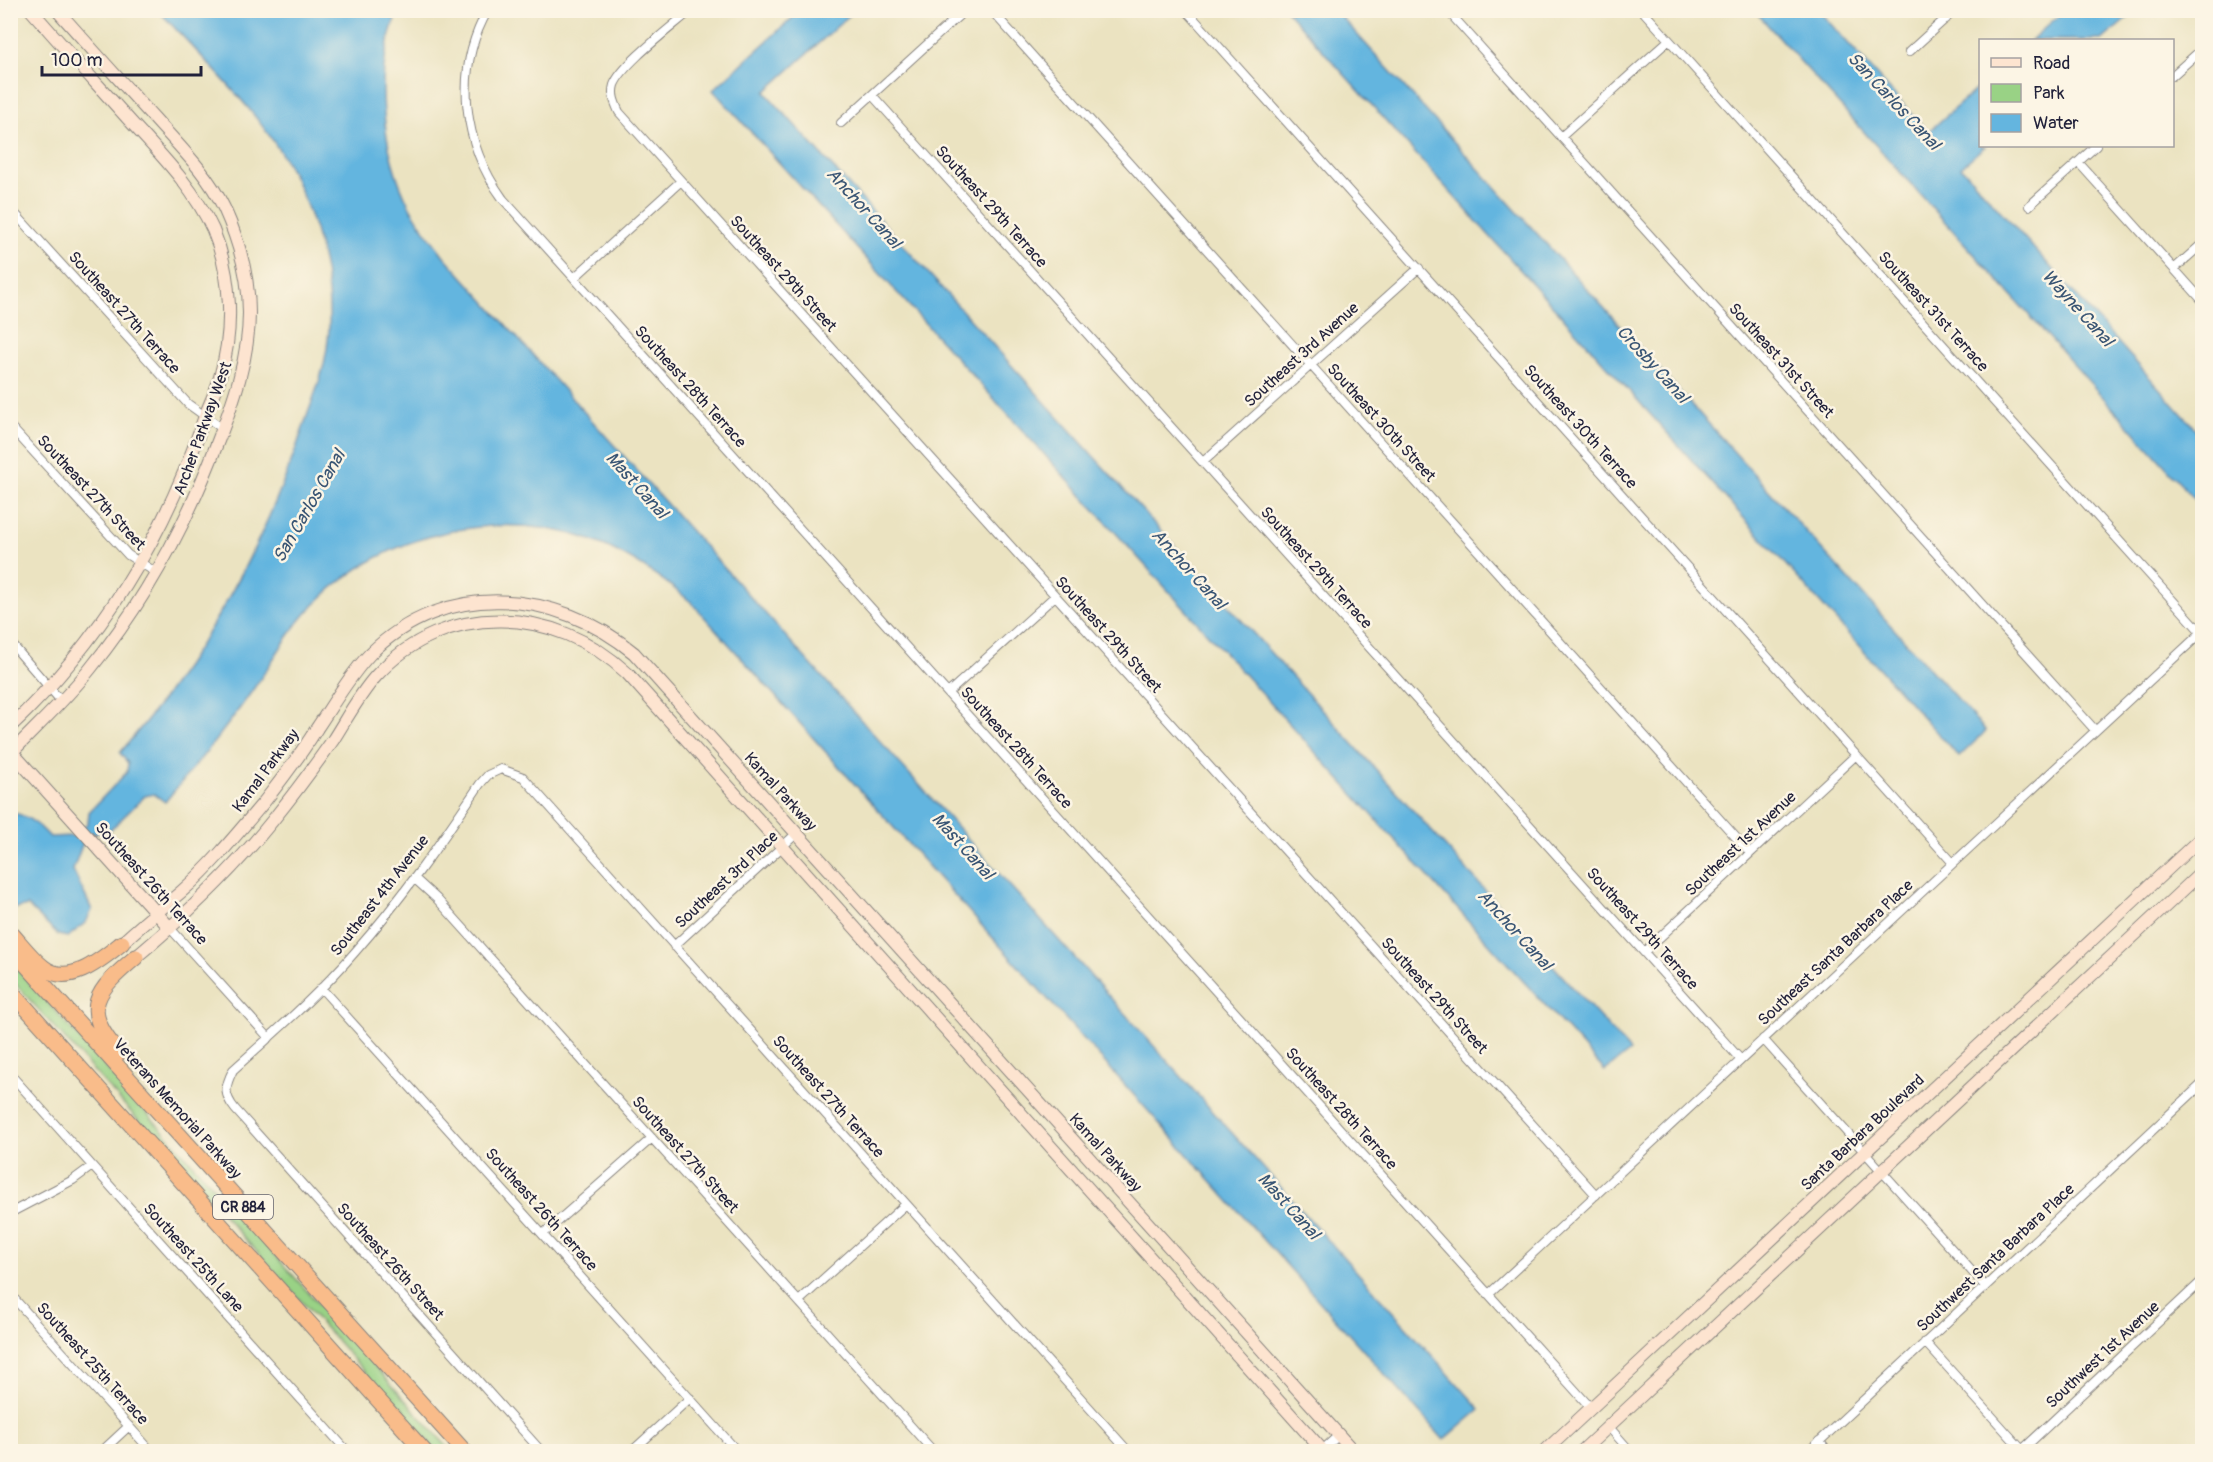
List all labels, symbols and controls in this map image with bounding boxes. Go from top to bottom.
scale bar [42,39,201,77]
legend [1979,39,2174,147]
water label: San Carlos Canal [1842,47,1946,157]
text: 100 m [51,49,103,72]
text: Road [2033,52,2070,75]
text: Park [2033,82,2065,105]
text: Water [2033,112,2079,135]
street label: Southeast 29th Terrace [931,141,1051,272]
water label: Anchor Canal [821,163,907,255]
street label: Southeast 29th Street [726,211,841,337]
street label: Southeast 27th Terrace [64,247,185,378]
street label: Southeast 31st Terrace [1874,247,1993,376]
water label: Wayne Canal [2037,265,2119,353]
street label: Southeast 3rd Avenue [1240,298,1363,411]
street label: Southeast 31st Street [1724,299,1839,423]
street label: Southeast 28th Terrace [630,321,750,452]
water label: Crosby Canal [1612,321,1695,409]
street label: Archer Parkway West [170,358,237,498]
street label: Southeast 30th Street [1323,359,1440,487]
street label: Southeast 30th Terrace [1519,360,1641,493]
street label: Southeast 27th Street [33,431,150,555]
water label: San Carlos Canal [268,444,352,567]
water label: Mast Canal [601,447,674,525]
street label: Southeast 29th Terrace [1256,502,1376,633]
water label: Anchor Canal [1146,524,1232,616]
street label: Southeast 29th Street [1051,572,1166,698]
street label: Southeast 28th Terrace [956,682,1076,813]
street label: Kamal Parkway [228,725,304,816]
street label: Kamal Parkway [740,748,821,835]
street label: Southeast 1st Avenue [1681,787,1801,900]
water label: Mast Canal [927,808,1000,886]
street label: Southeast 26th Terrace [91,818,212,949]
street label: Southeast 3rd Place [671,827,783,933]
street label: Southeast 4th Avenue [326,831,433,960]
street label: Southeast 29th Terrace [1582,863,1702,994]
street label: Southeast Santa Barbara Place [1754,875,1918,1030]
water label: Anchor Canal [1472,885,1558,977]
street label: Southeast 29th Street [1377,933,1492,1059]
street label: Southeast 27th Terrace [768,1031,889,1162]
street label: Veterans Memorial Parkway [109,1034,246,1183]
street label: Southeast 28th Terrace [1281,1043,1401,1174]
street label: Santa Barbara Boulevard [1797,1070,1929,1195]
street label: Southeast 27th Street [627,1092,743,1218]
street label: Kamal Parkway [1065,1109,1146,1196]
street label: Southeast 26th Terrace [481,1144,602,1275]
water label: Mast Canal [1253,1168,1326,1246]
street label: Southwest Santa Barbara Place [1913,1179,2079,1336]
road number: CR 884 [213,1195,273,1219]
street label: Southeast 25th Lane [139,1199,248,1317]
street label: Southeast 26th Street [332,1199,449,1325]
street label: Southwest 1st Avenue [2042,1297,2164,1413]
street label: Southeast 25th Terrace [32,1298,153,1429]

